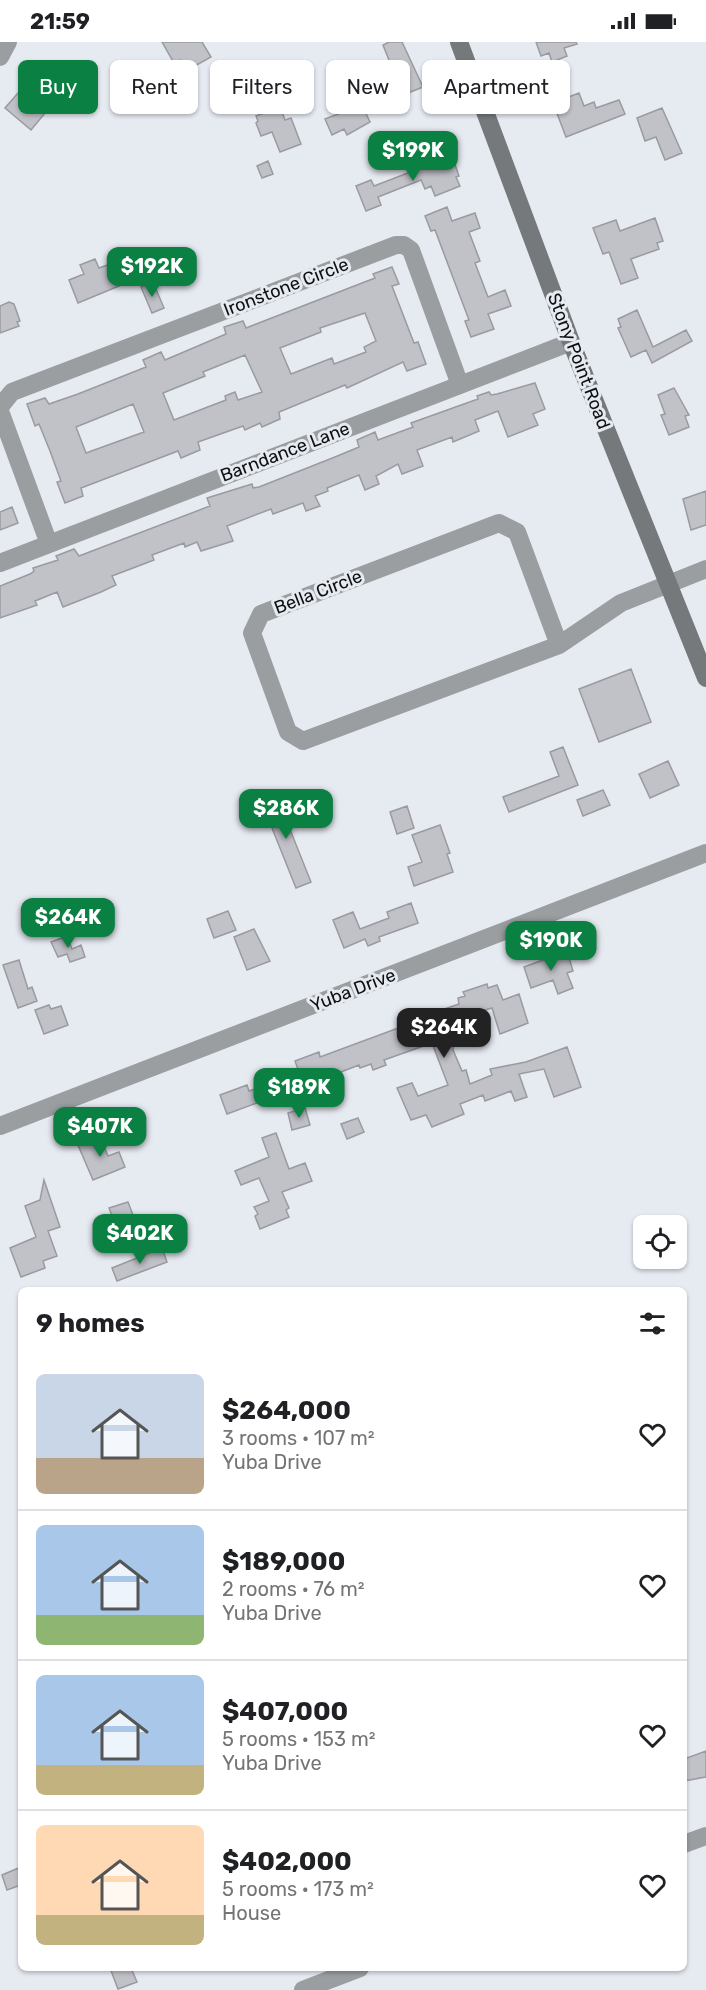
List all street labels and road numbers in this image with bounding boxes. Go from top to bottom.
street label: Ironstone Circle [220,253,352,321]
street label: Stony Point Road [543,290,615,432]
street label: Barndance Lane [217,417,353,487]
street label: Bella Circle [271,565,365,619]
street label: Yuba Drive [307,964,399,1016]

